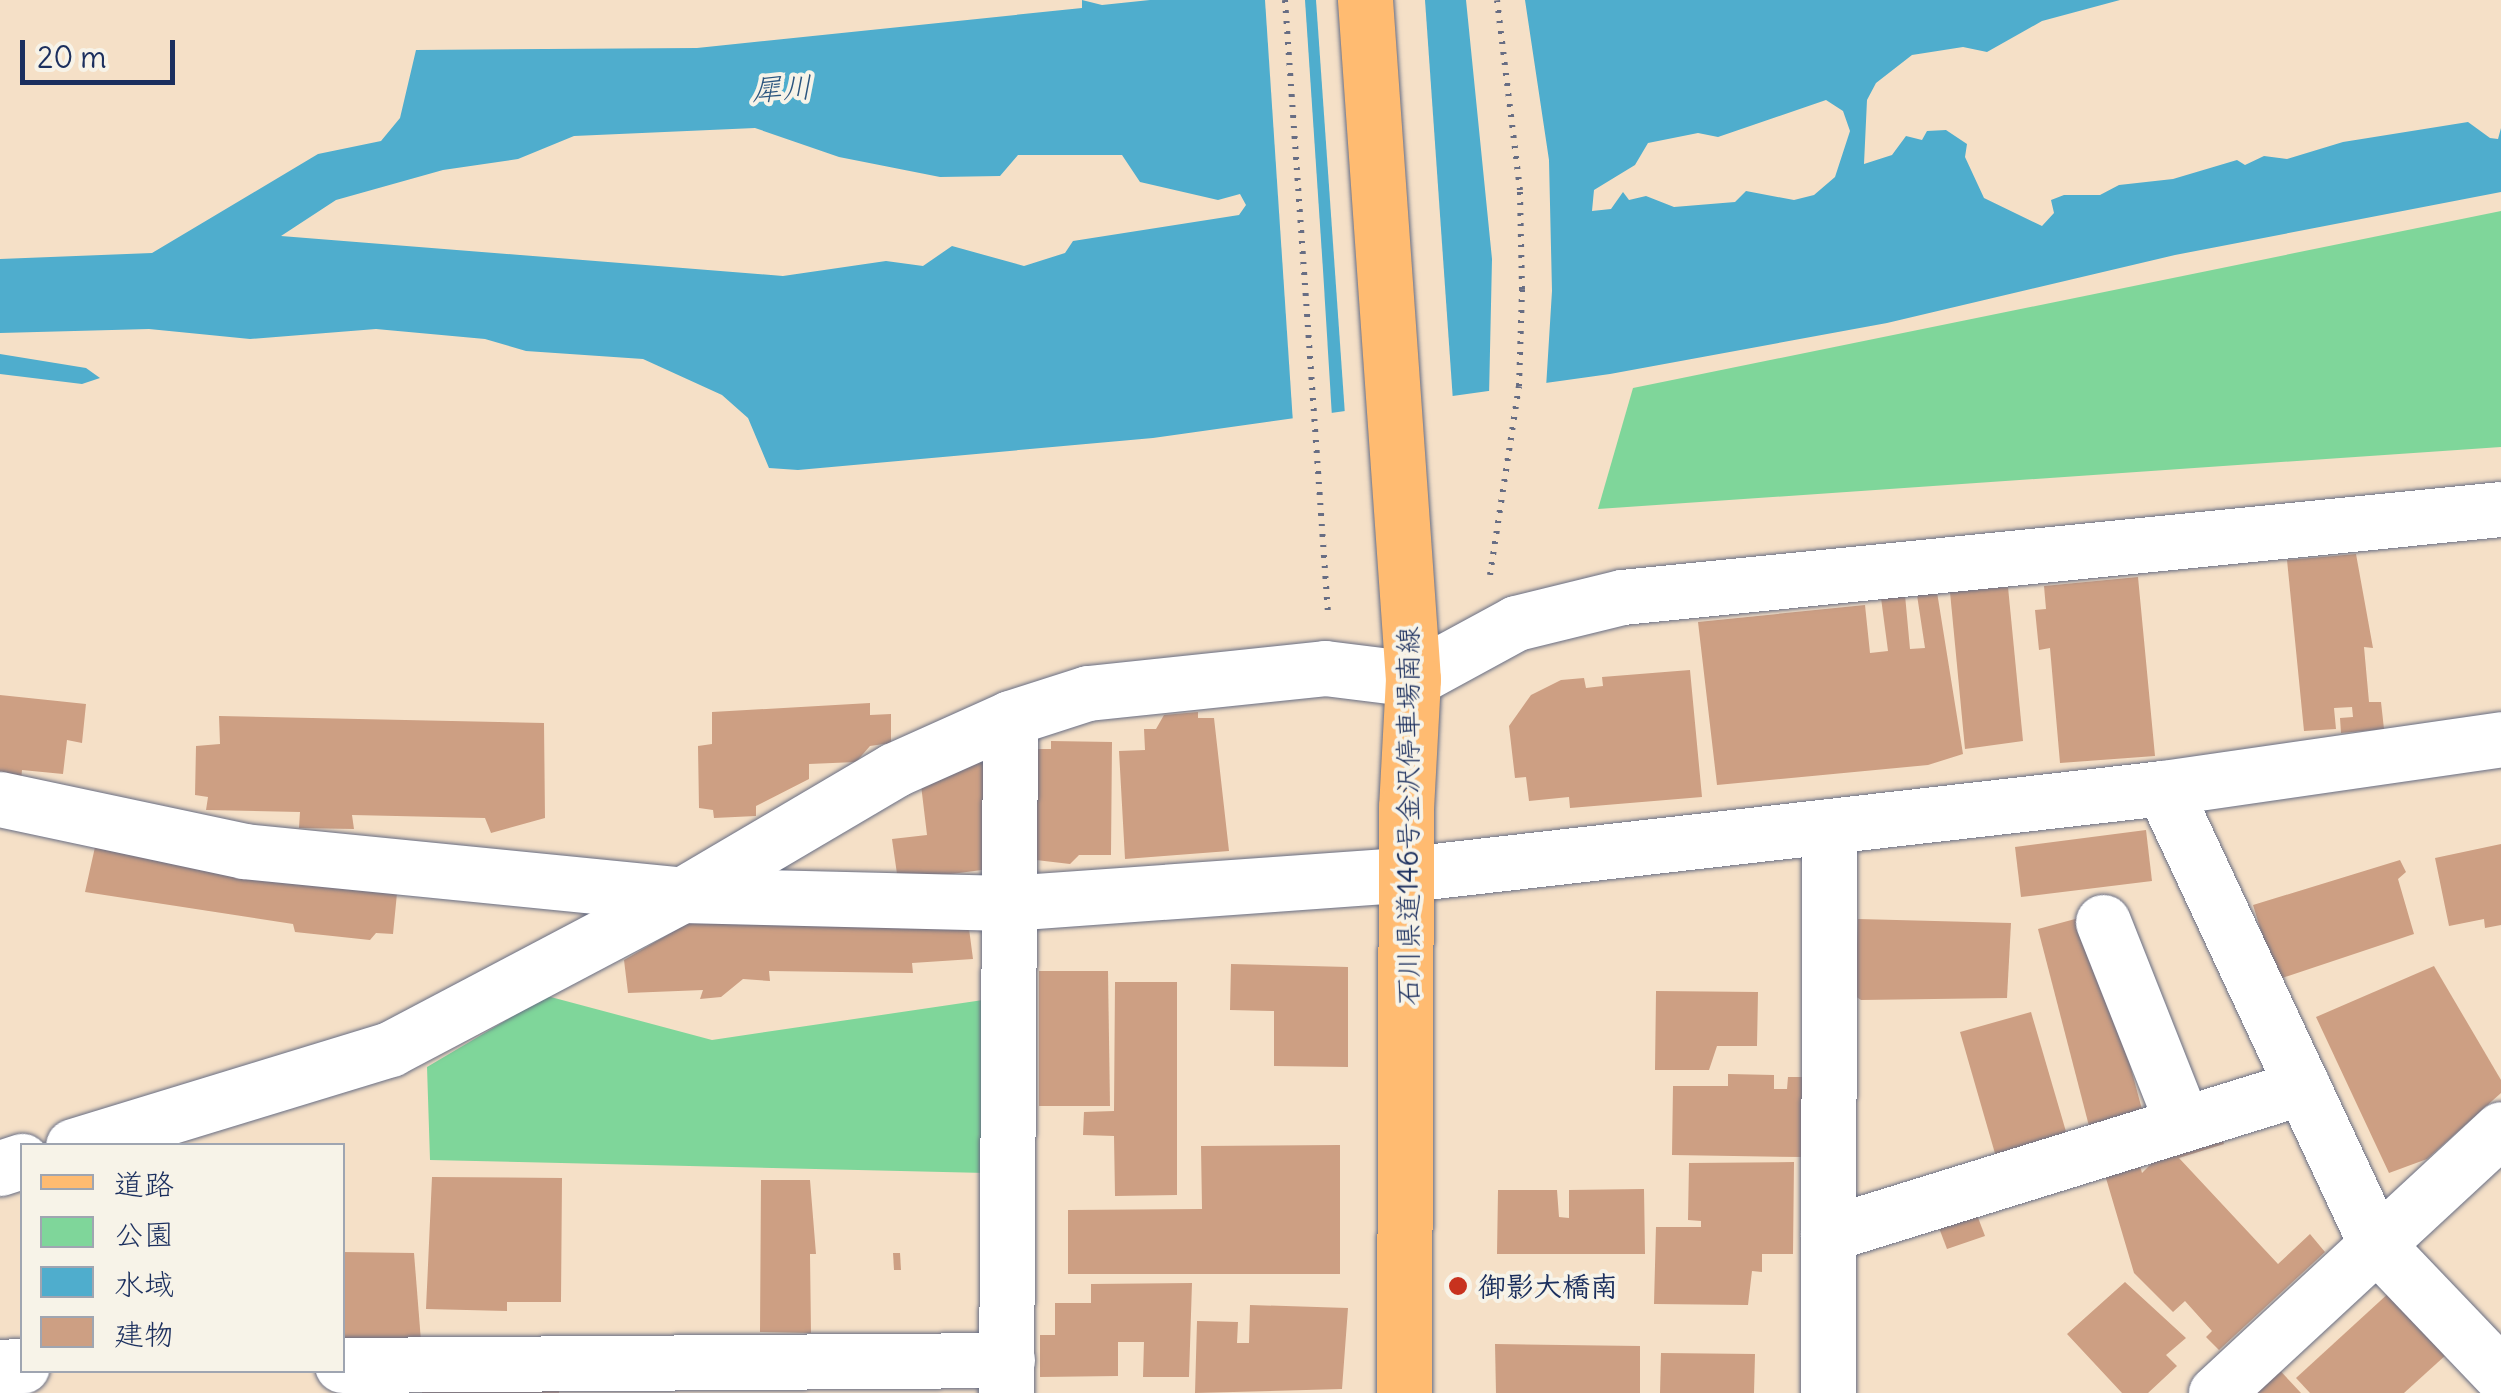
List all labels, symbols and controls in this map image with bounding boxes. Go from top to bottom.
scale bar [25,20,180,82]
text: 20 m [37,38,107,76]
water label: 犀川 [751,68,813,108]
street label: 石川県道146号金沢停車場南線 [1391,626,1425,1006]
legend [20,1143,345,1373]
text: 道路 [114,1165,174,1203]
text: 公園 [114,1215,174,1253]
text: 水域 [114,1265,174,1303]
place label: 御影大橋南 [1478,1269,1618,1303]
marker: 御影大橋南 [1447,1275,1469,1297]
text: 建物 [114,1315,174,1353]

